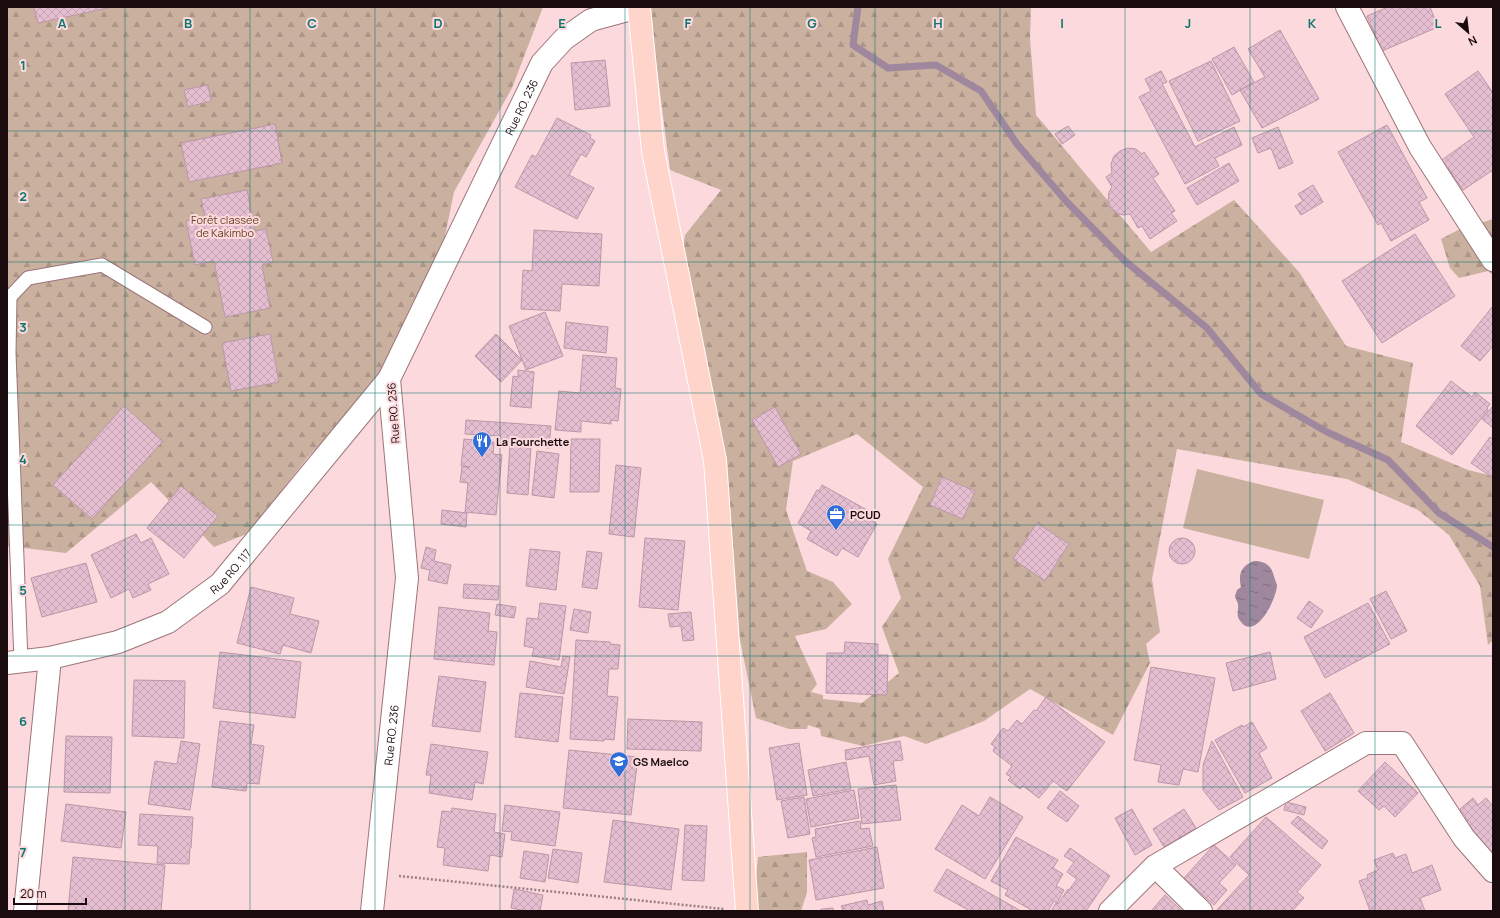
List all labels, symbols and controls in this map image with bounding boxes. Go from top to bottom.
north arrow [1448,12,1488,52]
text: A [58,14,67,32]
text: B [184,14,192,32]
text: C [307,14,317,32]
text: D [433,14,443,32]
text: E [558,14,566,32]
text: F [685,14,692,32]
text: G [807,14,817,32]
text: H [933,14,943,32]
text: I [1060,14,1064,32]
text: J [1185,14,1191,32]
text: K [1308,14,1317,32]
text: L [1435,14,1442,32]
text: N [1466,33,1480,50]
text: 1 [20,56,26,74]
street label: Rue RO. 236 [501,76,541,137]
text: 2 [19,187,27,205]
park label: Forêt classée de Kakimbo [191,212,260,240]
text: 3 [19,318,27,336]
street label: Rue RO. 236 [383,382,403,444]
restaurant icon: La Fourchette [471,430,493,458]
place label: La Fourchette [496,434,570,449]
text: 4 [19,450,27,468]
office icon: PCUD [825,503,847,531]
place label: PCUD [850,507,881,522]
street label: Rue RO. 117 [207,545,254,597]
text: 5 [19,581,27,599]
street label: Rue RO. 236 [380,704,401,766]
text: 6 [19,712,27,730]
school or university icon: GS Maelco [608,750,630,778]
place label: GS Maelco [633,754,689,769]
text: 7 [20,843,27,861]
scale bar [14,880,86,906]
text: 20 m [20,885,47,902]

